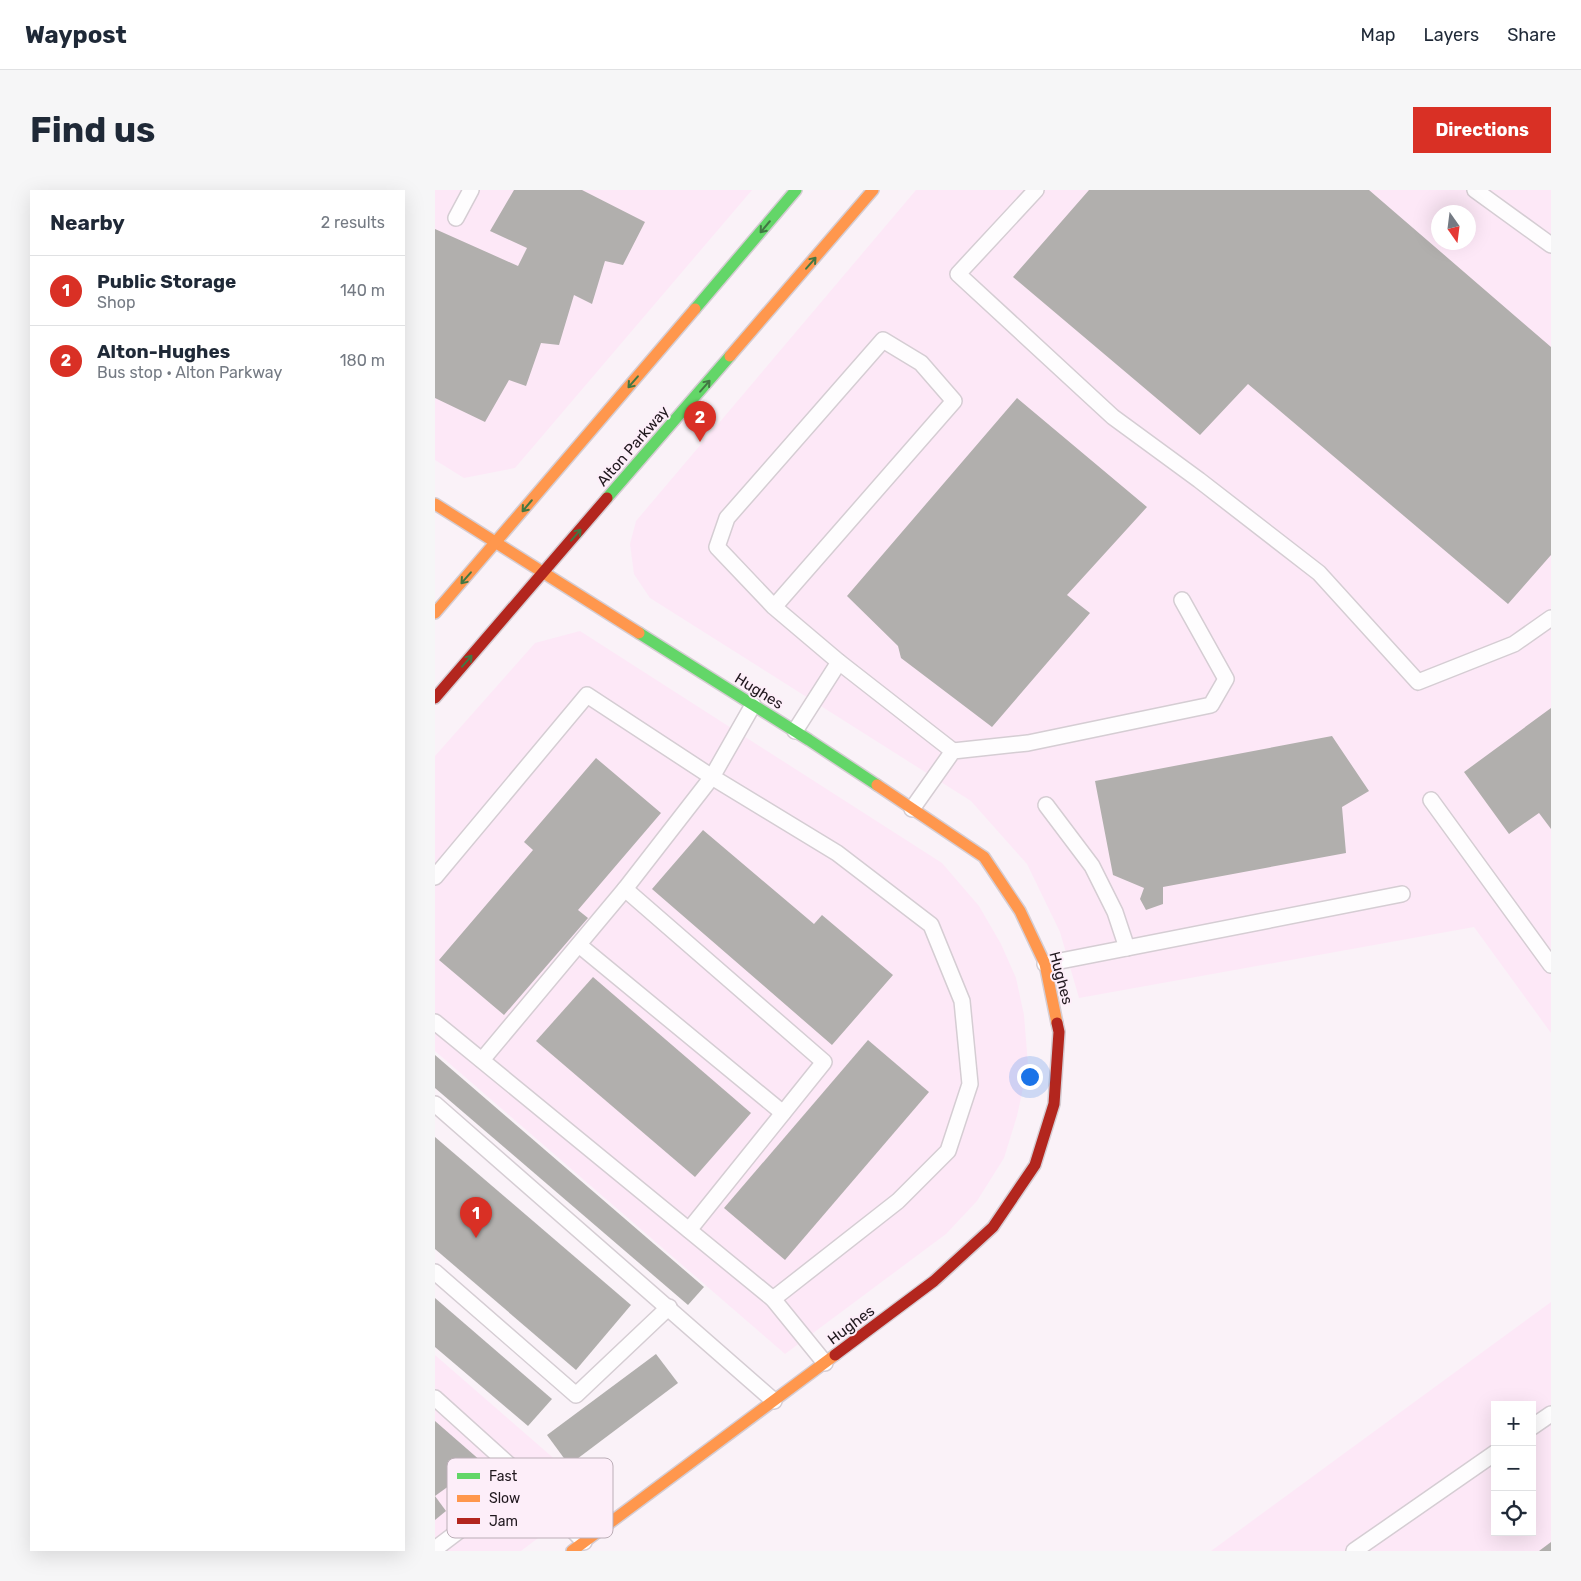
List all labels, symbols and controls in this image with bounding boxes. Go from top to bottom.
text: Waypost [25,21,127,49]
text: Map [1361,24,1396,46]
text: Layers [1424,24,1479,46]
text: Share [1507,24,1556,46]
button: Directions [1413,107,1551,153]
text: Find us [30,109,155,151]
north arrow [1431,205,1476,250]
text: Nearby [50,210,125,235]
text: 2 results [321,213,385,232]
one-way arrow [759,221,770,234]
one-way arrow [805,256,816,269]
text: Public Storage [97,270,236,293]
text: 1 [62,281,70,300]
text: 140 m [340,281,385,300]
text: Shop [97,293,135,312]
text: Alton-Hughes [97,340,230,363]
text: 2 [61,351,71,370]
text: 180 m [340,351,385,370]
text: Bus stop · Alton Parkway [97,363,282,382]
one-way arrow [627,376,639,389]
one-way arrow [699,379,710,392]
pin: 2 [684,401,716,442]
street label: Alton Parkway [593,402,673,490]
one-way arrow [522,499,533,512]
one-way arrow [570,529,581,542]
one-way arrow [460,571,471,584]
one-way arrow [461,655,472,668]
street label: Hughes [731,669,787,713]
street label: Hughes [1045,950,1077,1007]
your location [1017,1064,1043,1090]
pin: 1 [460,1197,492,1238]
street label: Hughes [824,1301,878,1348]
map controls [1491,1401,1536,1536]
button: + [1491,1401,1536,1446]
button: − [1491,1446,1536,1491]
legend [447,1458,613,1538]
text: Fast [489,1468,518,1485]
text: Slow [489,1490,520,1507]
button: locate [1491,1491,1536,1536]
text: Jam [489,1513,518,1530]

